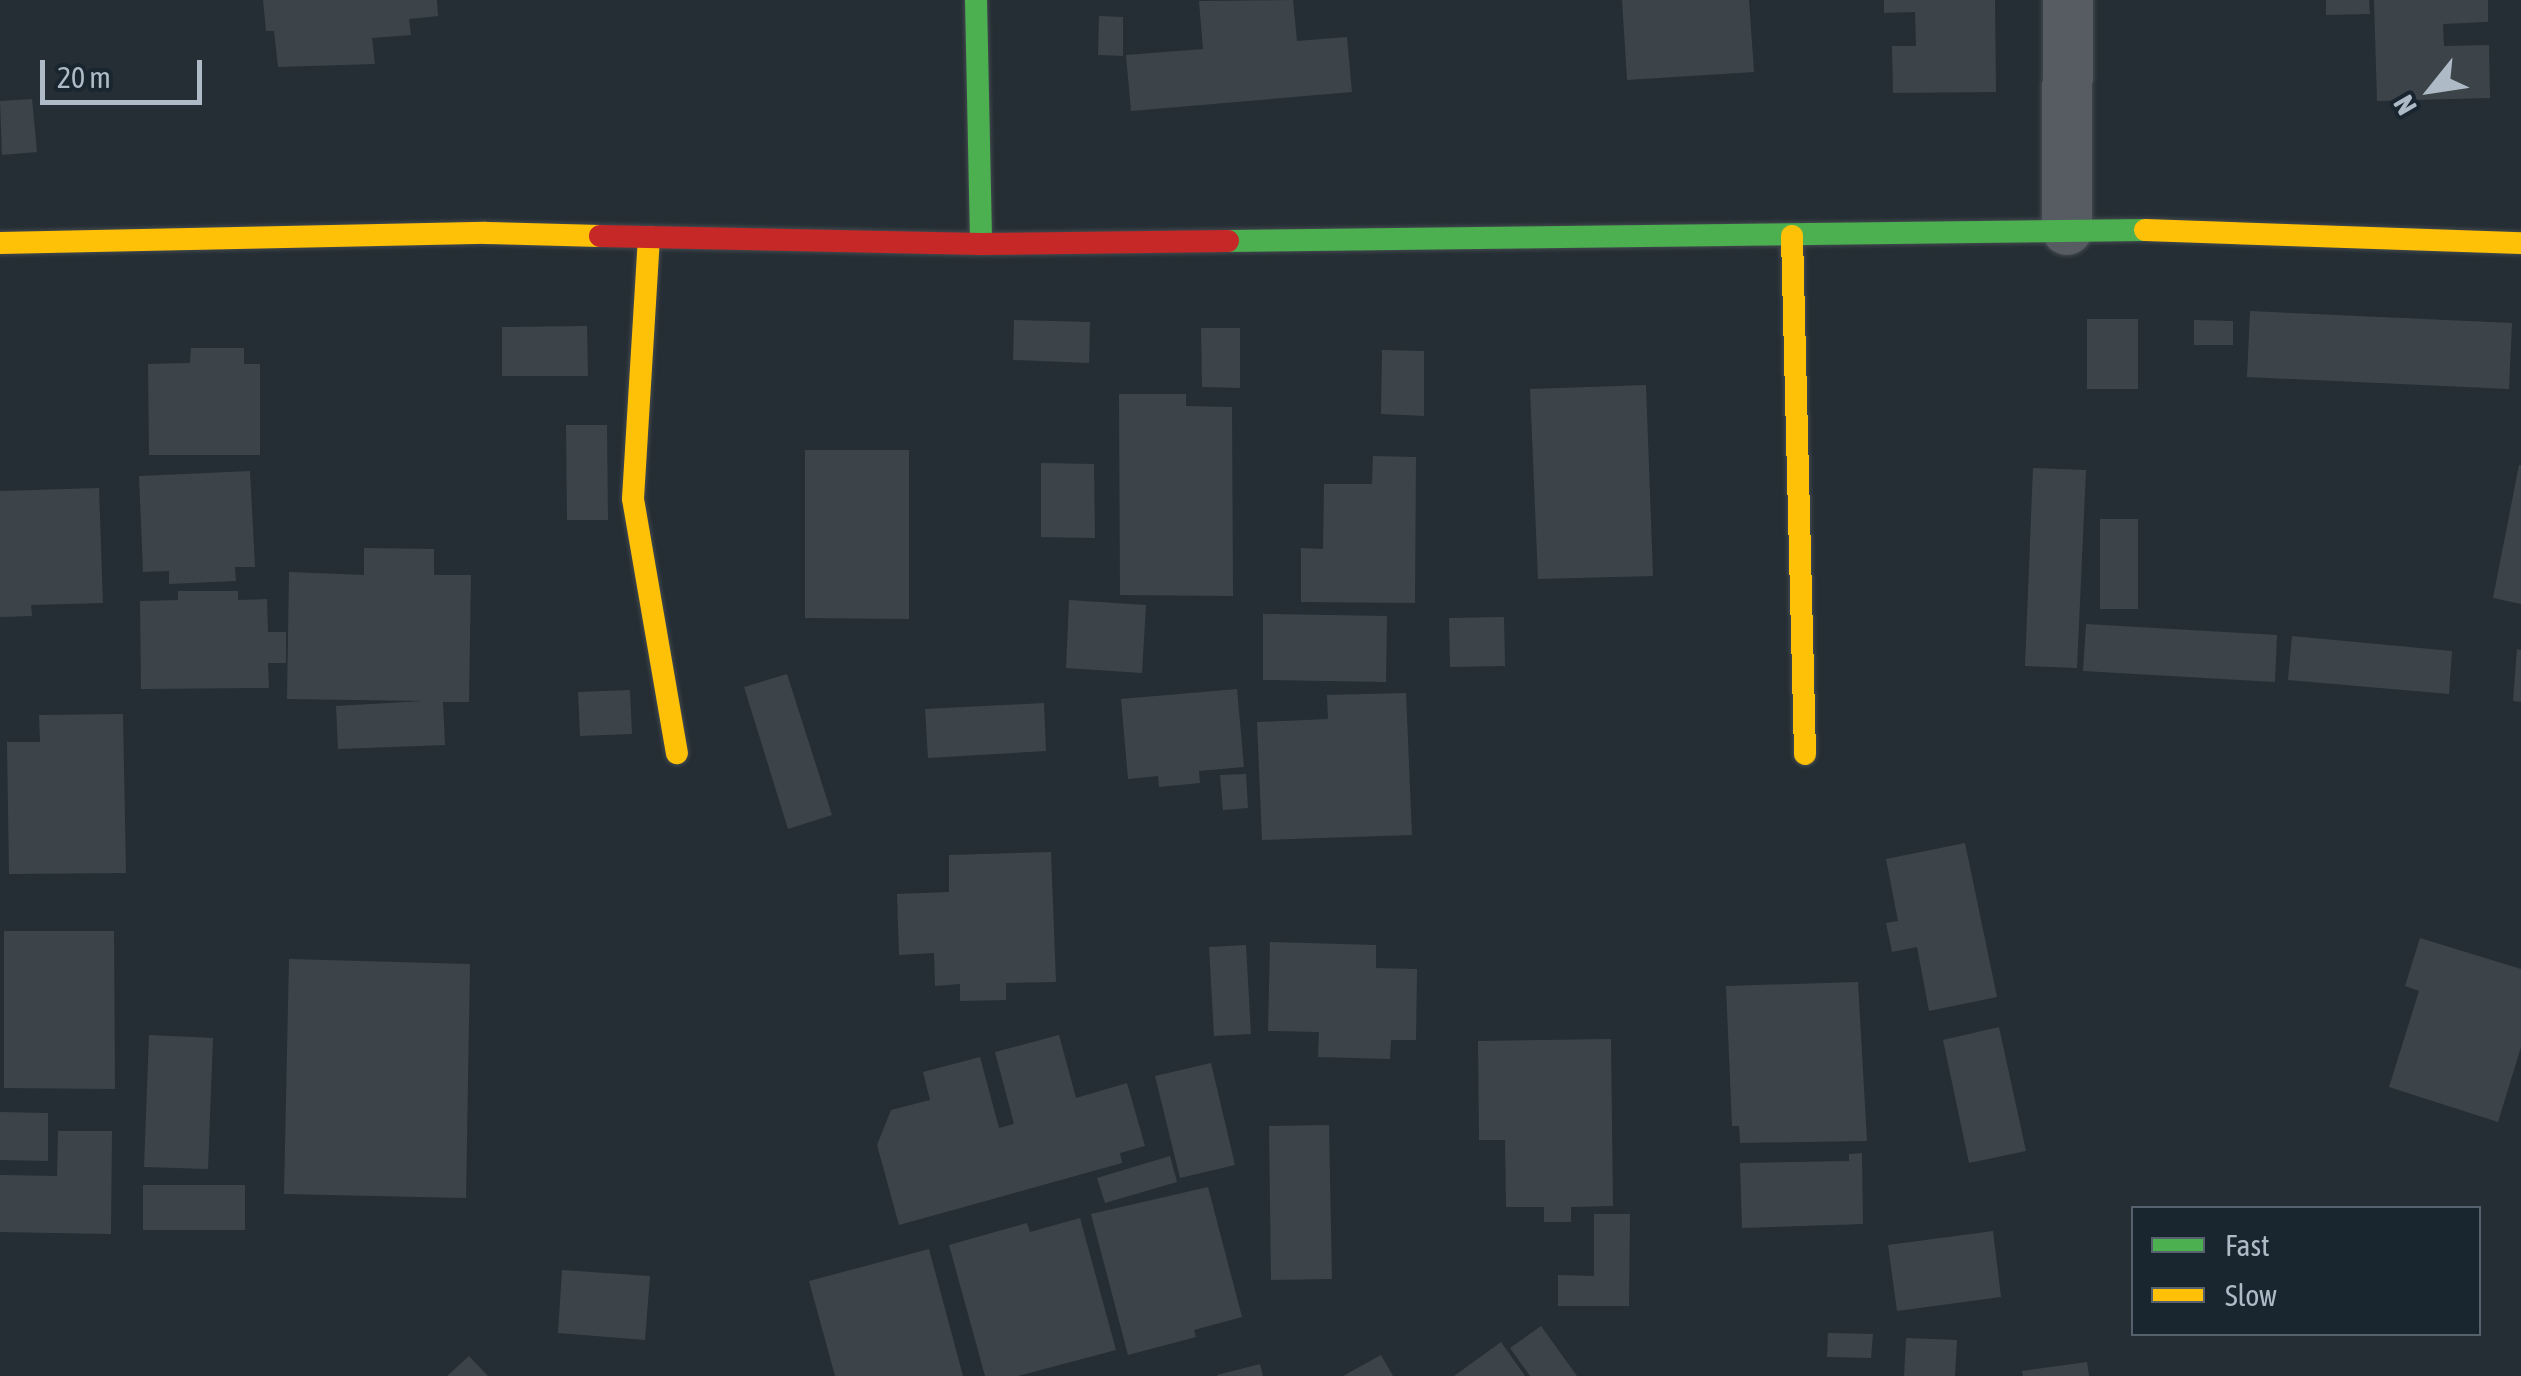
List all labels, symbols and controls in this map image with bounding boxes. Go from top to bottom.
scale bar [45,40,208,102]
north arrow [2381,40,2481,140]
text: 20 m [57,60,111,94]
text: N [2387,90,2423,120]
legend [2131,1206,2481,1336]
text: Fast [2225,1228,2270,1262]
text: Slow [2225,1278,2277,1312]

